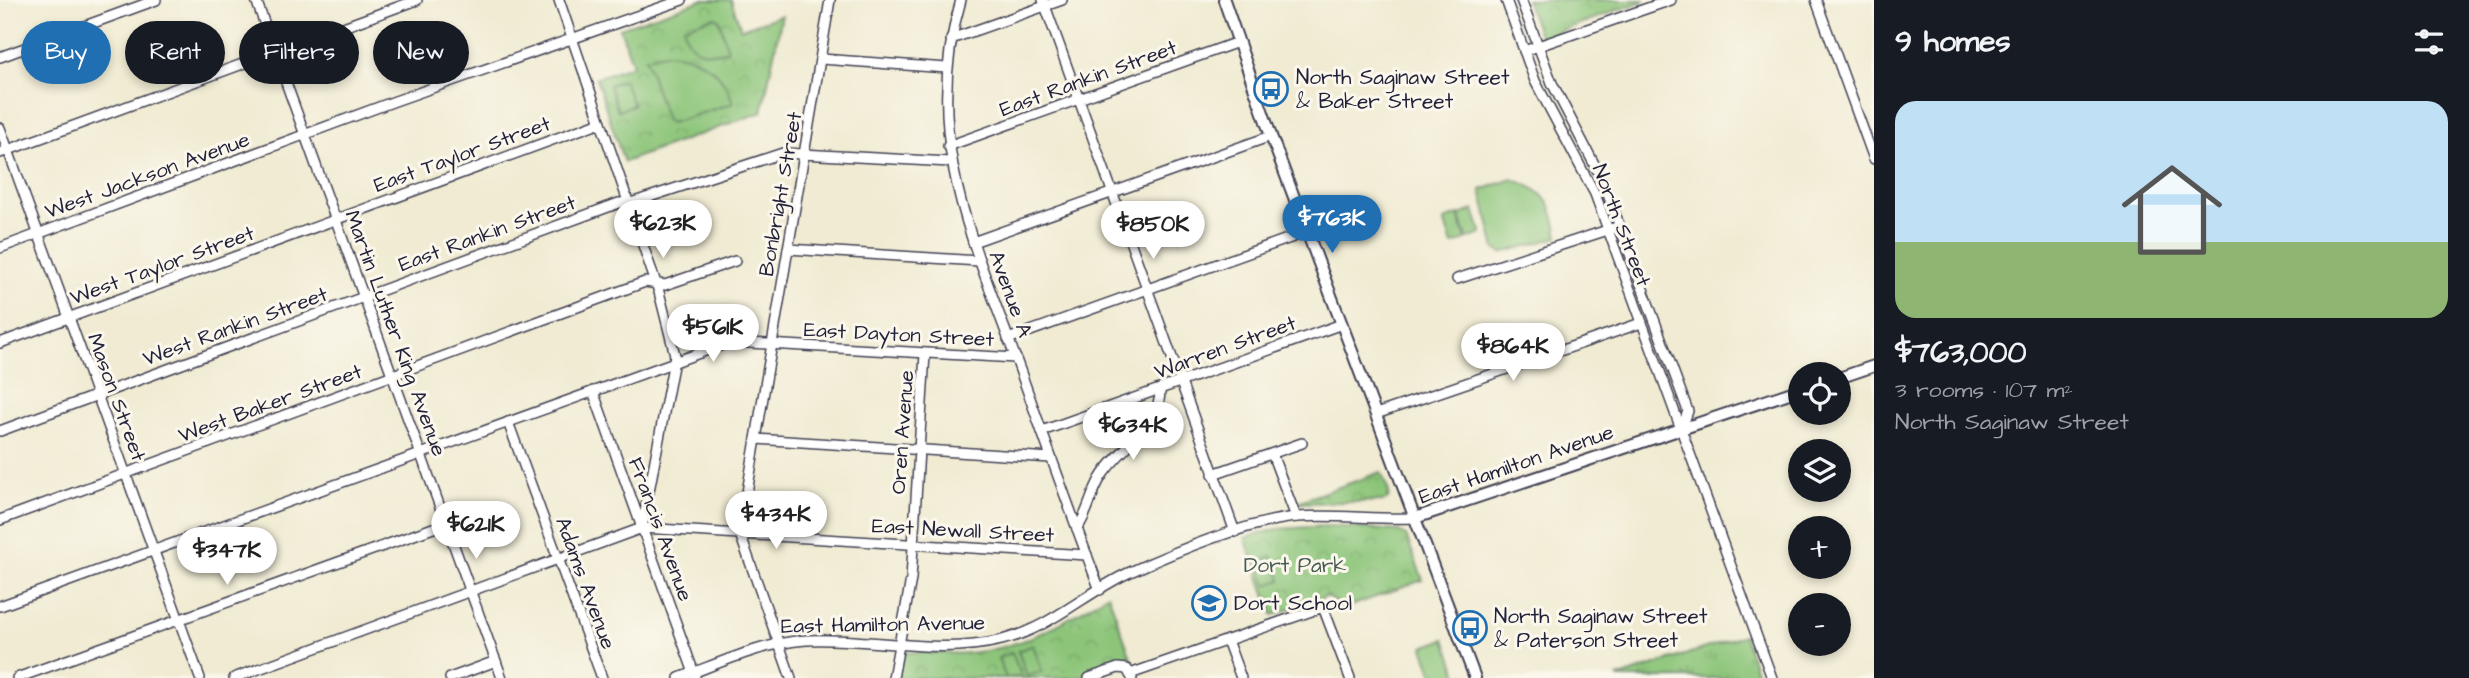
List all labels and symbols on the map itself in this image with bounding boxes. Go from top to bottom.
street label: East Rankin Street [996,33,1181,124]
place label: North Saginaw Street & Baker Street [1296,63,1510,116]
bus stop icon: North Saginaw Street & Baker Street [1252,70,1290,108]
street label: East Taylor Street [370,109,556,202]
street label: Bonbright Street [752,109,811,279]
street label: West Jackson Avenue [41,125,254,226]
street label: North Street [1585,160,1658,291]
street label: East Rankin Street [395,188,580,279]
pin: $763K [1283,196,1381,255]
pin: $623K [614,201,712,260]
pin: $850K [1104,202,1202,261]
street label: Martin Luther King Avenue [336,206,454,461]
street label: West Taylor Street [66,219,259,314]
street label: Avenue A [981,247,1040,342]
street label: West Rankin Street [139,279,332,373]
pin: $561K [664,304,762,364]
street label: Warren Street [1150,308,1300,387]
street label: East Dayton Street [803,315,995,356]
pin: $864K [1464,324,1562,383]
street label: Mason Street [80,329,153,466]
street label: West Baker Street [174,357,366,450]
street label: Oren Avenue [884,369,921,495]
pin: $634K [1084,402,1182,462]
street label: East Hamilton Avenue [1415,418,1617,511]
street label: Francis Avenue [621,453,700,605]
pin: $434K [727,491,825,551]
pin: $621K [427,502,525,561]
street label: East Newall Street [871,511,1055,550]
street label: Adams Avenue [548,513,623,653]
pin: $347K [178,528,276,587]
park label: Dort Park [1244,551,1346,580]
school or university icon: Dort School [1190,584,1228,622]
place label: Dort School [1234,589,1352,618]
place label: North Saginaw Street & Paterson Street [1494,602,1708,655]
street label: East Hamilton Avenue [781,608,985,641]
bus stop icon: North Saginaw Street & Paterson Street [1451,609,1489,647]

